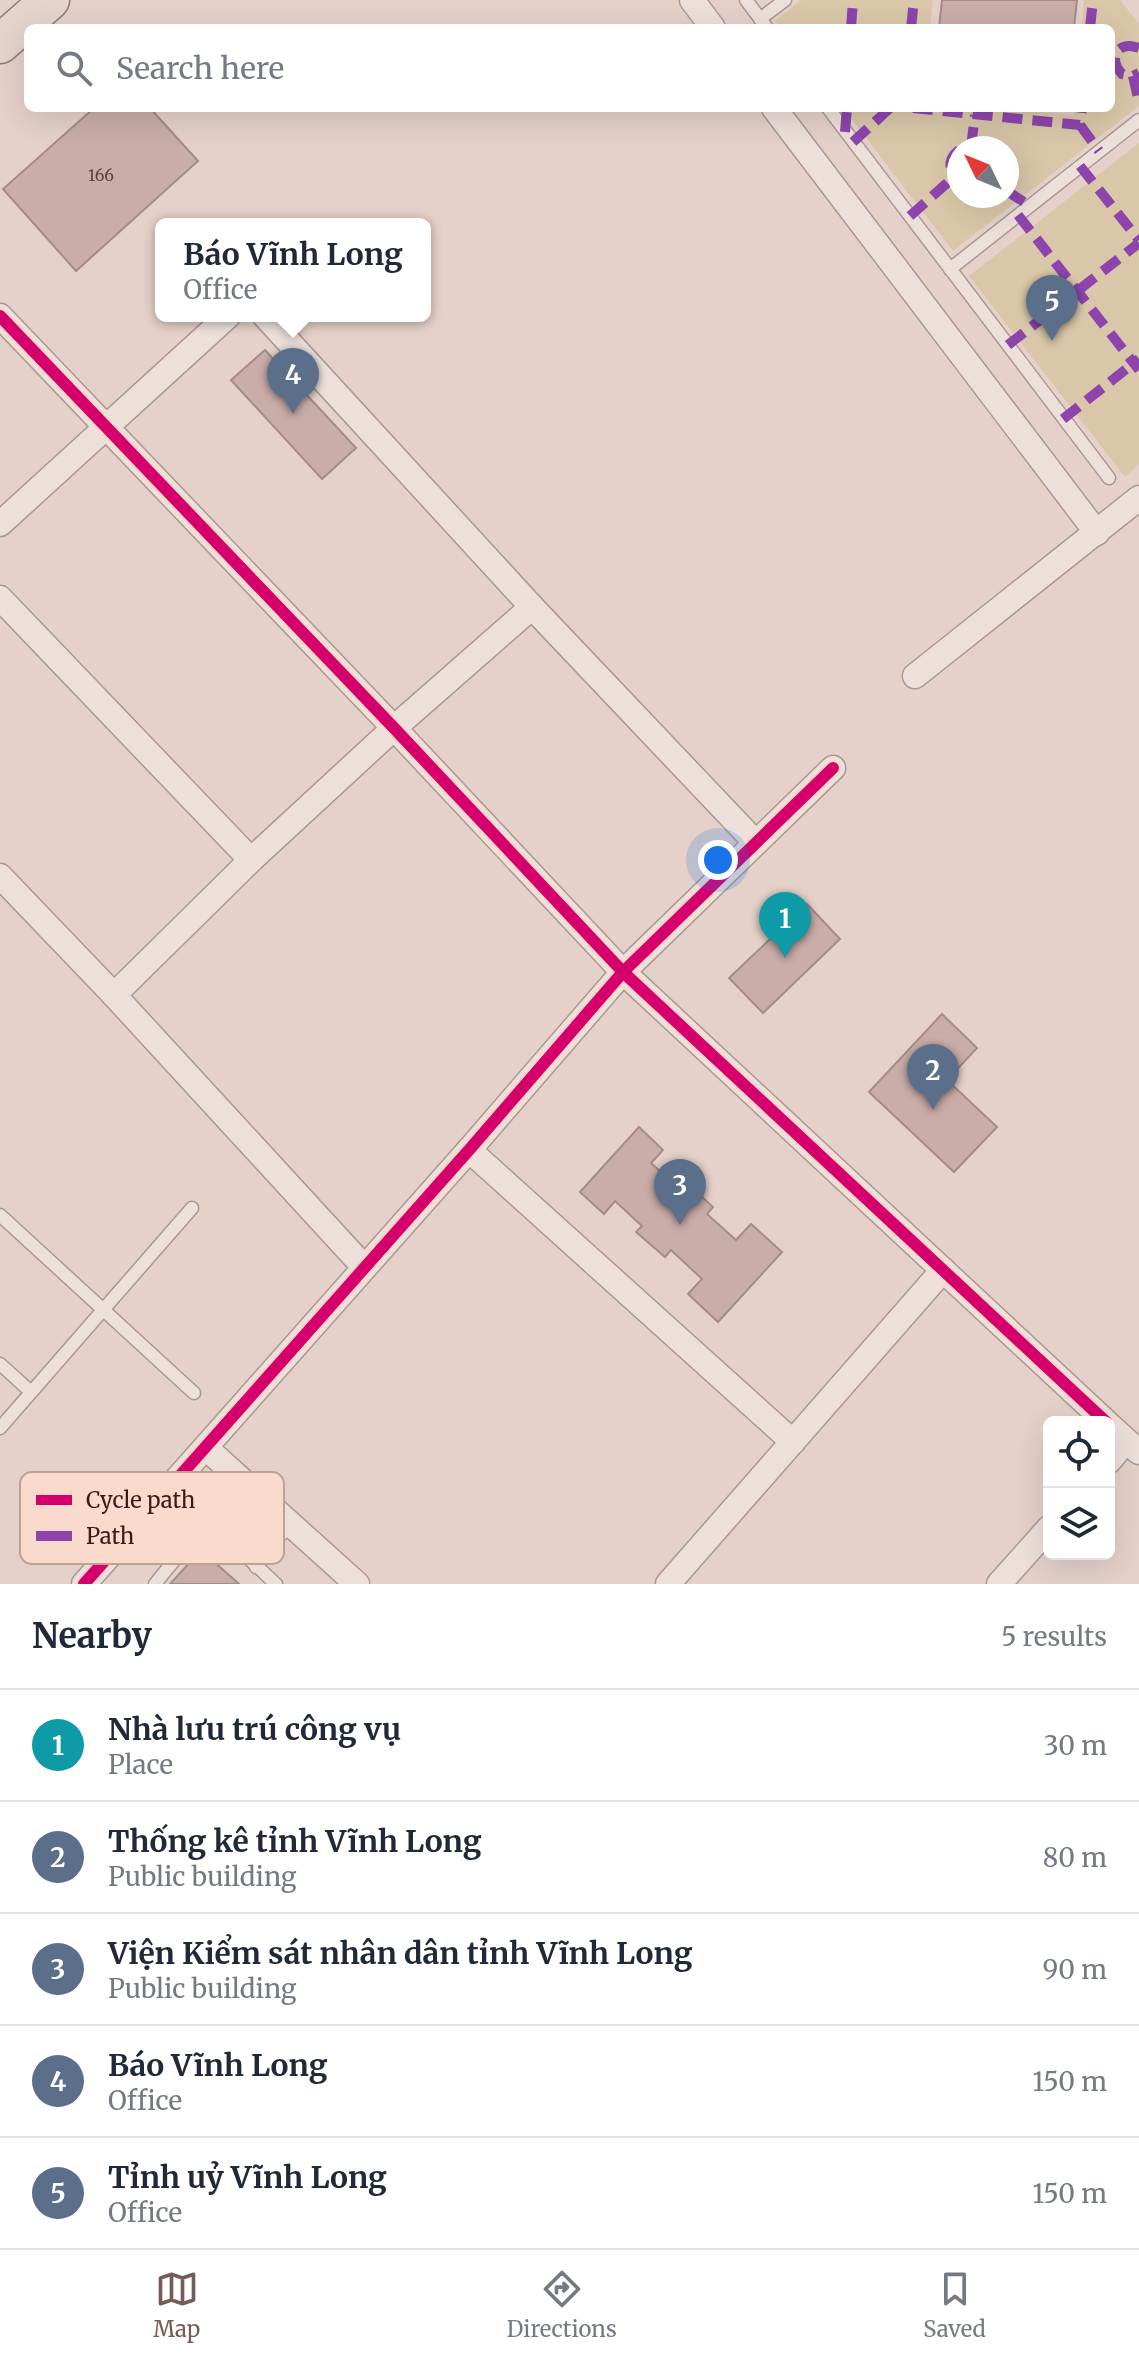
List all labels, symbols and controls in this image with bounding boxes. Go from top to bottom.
search box [24,24,1115,112]
icon: search [52,46,96,90]
text: Search here [116,49,284,87]
north arrow [947,136,1019,208]
house number: 166 [88,165,114,185]
popup [155,218,431,322]
text: Báo Vĩnh Long [183,235,403,273]
text: Office [183,273,257,306]
pin: 5 [1026,275,1078,341]
pin: 4 [267,348,319,414]
your location [698,840,738,880]
pin: 1 [759,892,811,958]
pin: 2 [907,1044,959,1110]
pin: 3 [654,1159,706,1225]
map controls [1043,1416,1115,1560]
button: locate [1043,1416,1115,1488]
legend [20,1472,284,1564]
text: Cycle path [86,1486,196,1514]
button: layers [1043,1488,1115,1560]
text: Path [86,1522,135,1550]
text: Nearby [32,1615,152,1657]
text: 5 results [1001,1620,1107,1653]
text: Nhà lưu trú công vụ [108,1710,401,1748]
text: 1 [52,1729,64,1762]
text: 30 m [1044,1729,1107,1762]
text: Place [108,1748,173,1781]
text: Thống kê tỉnh Vĩnh Long [108,1822,482,1860]
text: 2 [50,1841,66,1874]
text: 80 m [1043,1841,1107,1874]
text: Public building [108,1860,297,1893]
text: Viện Kiểm sát nhân dân tỉnh Vĩnh Long [108,1934,692,1972]
text: 3 [51,1953,65,1986]
text: 90 m [1043,1953,1107,1986]
text: Public building [108,1972,297,2005]
text: Báo Vĩnh Long [108,2046,327,2084]
text: 4 [50,2065,66,2098]
text: 150 m [1033,2065,1107,2098]
text: Office [108,2084,182,2117]
text: Tỉnh uỷ Vĩnh Long [108,2158,387,2196]
text: 5 [50,2177,66,2210]
text: 150 m [1033,2177,1107,2210]
text: Office [108,2196,182,2229]
tab: Map [153,2267,200,2343]
tab: Directions [507,2267,617,2343]
tab: Saved [923,2267,986,2343]

